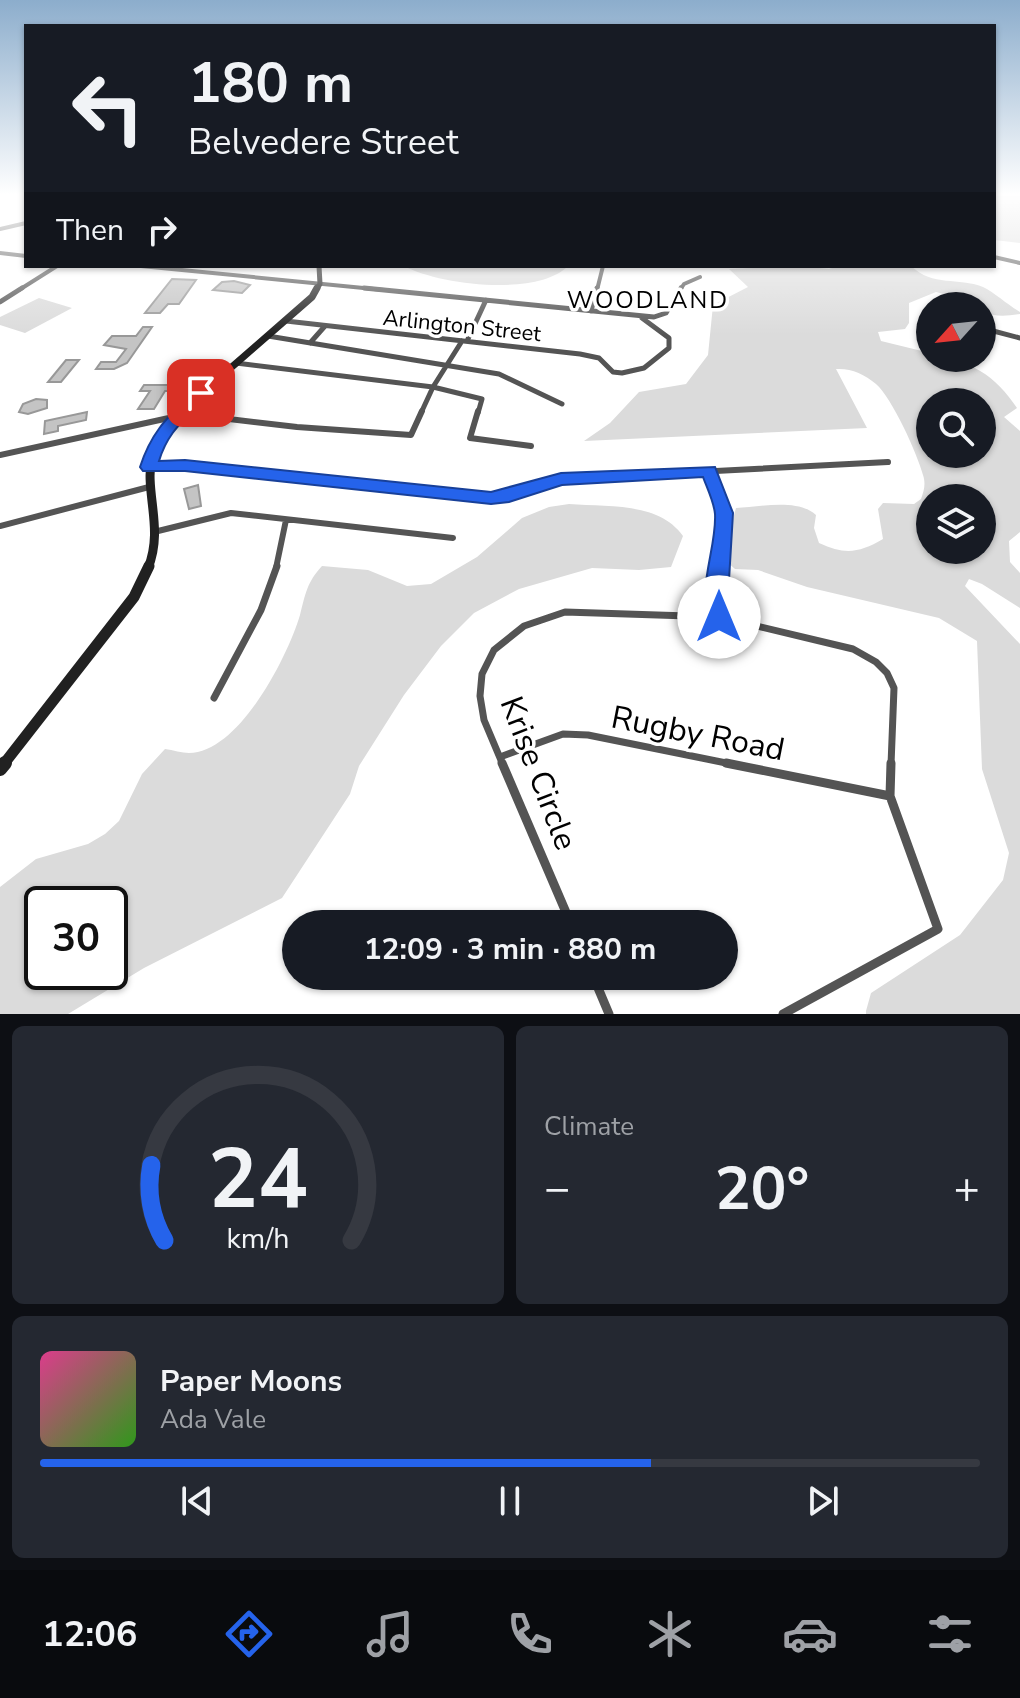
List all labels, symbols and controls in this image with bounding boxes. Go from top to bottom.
text: 180 m [188,45,353,122]
icon: left [56,56,160,160]
text: Belvedere Street [188,118,459,167]
icon: right [140,208,184,252]
text: Then [56,210,124,251]
district label: WOODLAND [567,284,729,316]
north arrow [916,292,996,372]
map controls [916,292,996,564]
street label: Arlington Street [381,303,543,349]
pin [167,359,235,427]
icon: arrive [179,371,223,415]
button: search [916,388,996,468]
button: layers [916,484,996,564]
position arrow [677,575,761,659]
street label: Krise Circle [490,690,587,856]
street label: Rugby Road [608,696,788,771]
speed limit sign: 30 [24,886,128,990]
text: 12:09 · 3 min · 880 m [364,929,656,970]
text: Climate [544,1109,634,1144]
text: 24 [208,1123,308,1236]
text: 20° [715,1148,809,1230]
text: − [544,1159,570,1219]
text: + [954,1159,980,1219]
text: km/h [227,1219,289,1258]
text: Paper Moons [160,1361,342,1402]
text: Ada Vale [160,1402,266,1437]
icon: previous [175,1479,219,1523]
icon: pause [488,1479,532,1523]
icon: next [801,1479,845,1523]
icon: directions [221,1606,277,1662]
icon: music [362,1606,418,1662]
icon: phone [502,1606,558,1662]
icon: climate [642,1606,698,1662]
icon: car [782,1606,838,1662]
icon: filters [922,1606,978,1662]
text: 12:06 [42,1610,137,1659]

